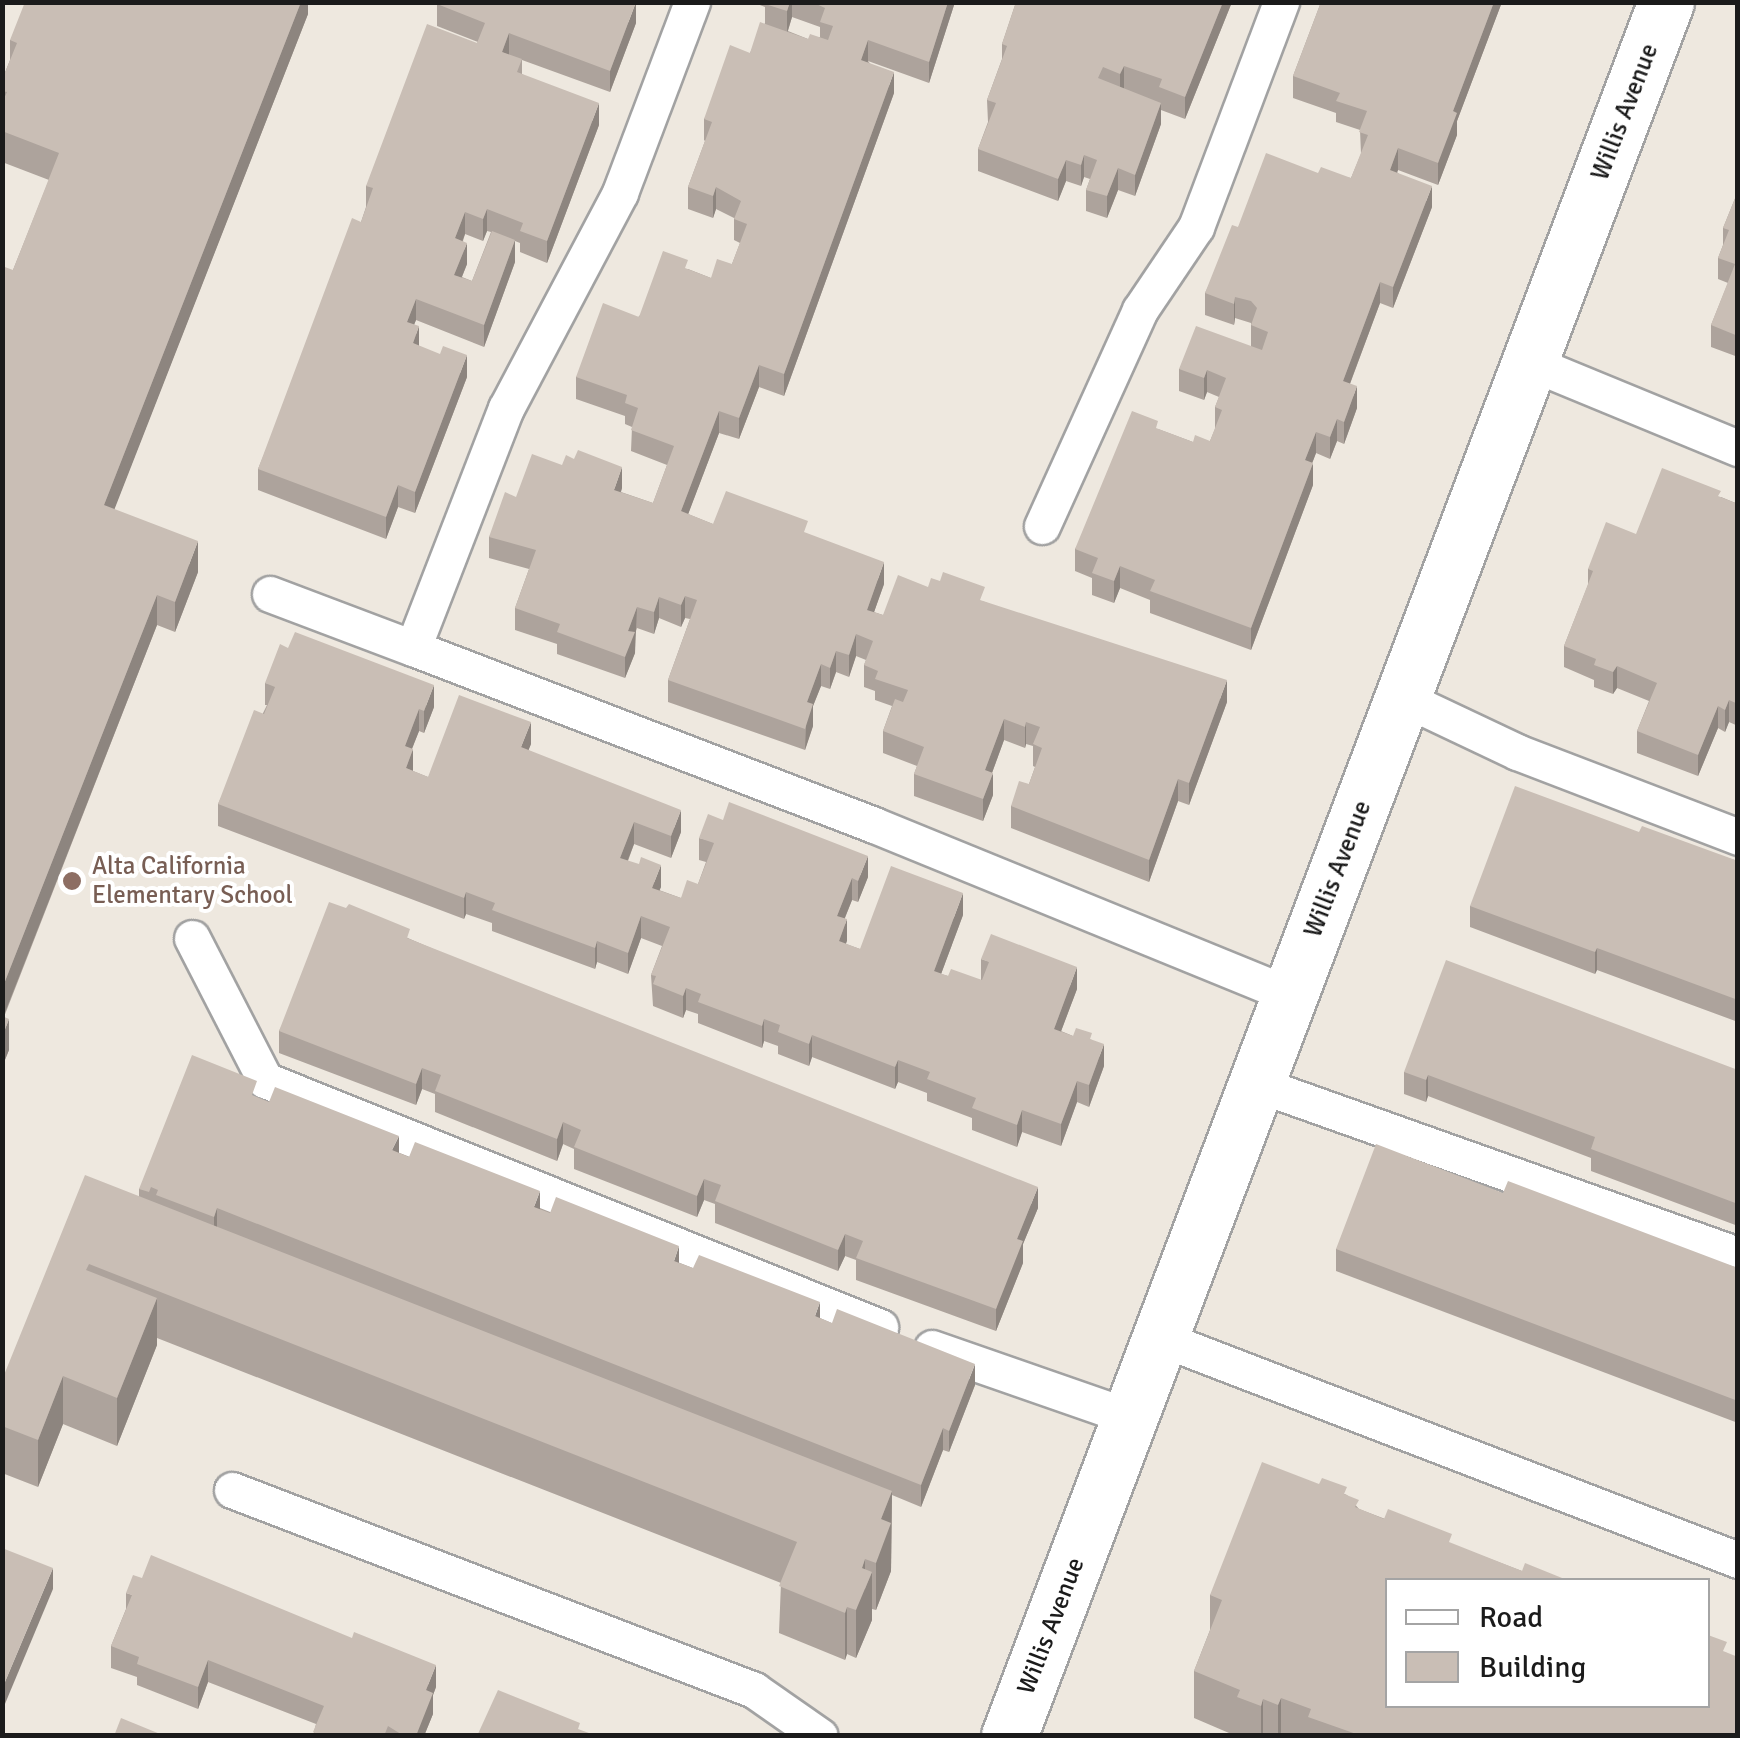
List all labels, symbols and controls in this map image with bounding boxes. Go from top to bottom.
street label: Willis Avenue [1585,40,1665,184]
street label: Willis Avenue [1298,797,1378,941]
place label: Alta California Elementary School [92,852,293,911]
marker: Alta California Elementary School [61,870,83,892]
street label: Willis Avenue [1011,1554,1091,1698]
legend [1385,1578,1710,1708]
text: Road [1479,1599,1543,1636]
text: Building [1479,1649,1586,1686]

